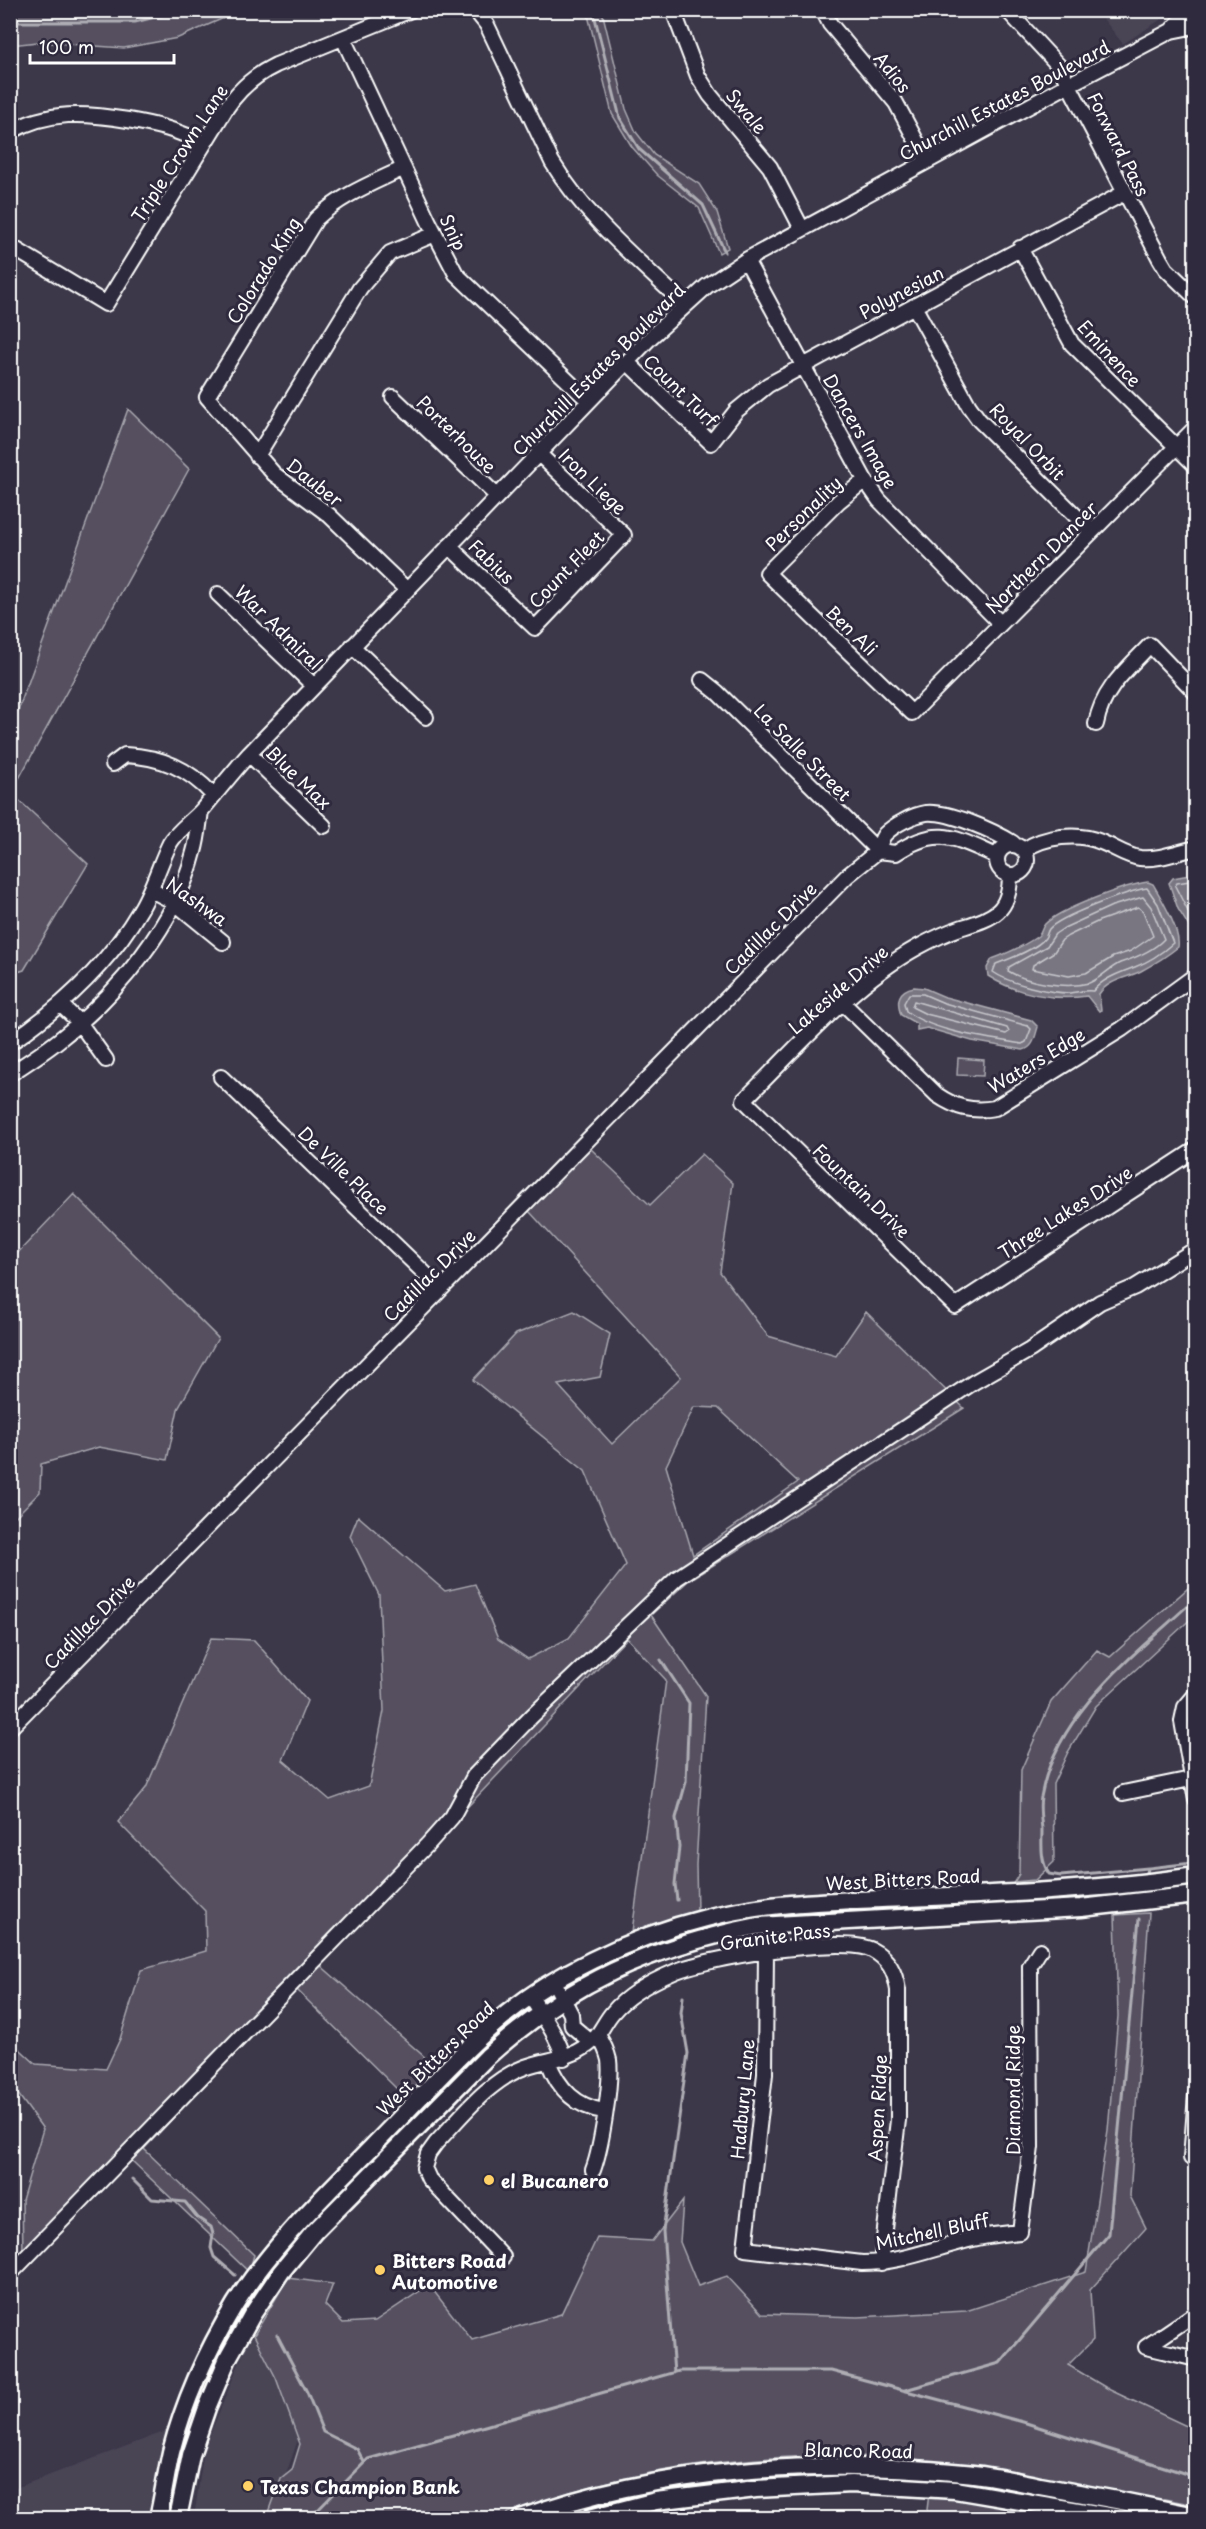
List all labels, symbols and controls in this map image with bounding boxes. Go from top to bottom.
scale bar [30,27,174,65]
text: 100 m [39,33,94,60]
street label: Churchill Estates Boulevard [894,33,1114,167]
street label: Adios [868,45,918,99]
street label: Triple Crown Lane [124,79,234,227]
street label: Swale [720,82,774,140]
street label: Forward Pass [1081,87,1157,201]
street label: Snip [434,209,474,255]
street label: Colorado King [219,211,307,329]
street label: Polynesian [854,258,948,326]
street label: Churchill Estates Boulevard [505,276,691,462]
street label: Eminence [1072,313,1148,393]
street label: Count Turf [638,347,726,434]
street label: Dancers Image [817,369,905,493]
street label: Porterhouse [411,389,503,479]
street label: Royal Orbit [984,396,1072,486]
street label: Iron Liege [553,442,633,521]
street label: Dauber [281,451,350,513]
street label: Personality [758,469,848,557]
street label: Northern Dancer [979,494,1104,619]
street label: Count Fleet [522,524,610,614]
street label: Fabius [463,532,521,590]
street label: War Admiral [229,578,329,676]
street label: Ben Ali [820,599,884,661]
street label: La Salle Street [748,697,858,807]
street label: Blue Max [260,739,338,815]
street label: Nashwa [161,870,234,933]
street label: Cadillac Drive [717,875,823,981]
street label: Lakeside Drive [782,938,894,1040]
street label: Waters Edge [982,1020,1090,1100]
street label: De Ville Place [293,1120,395,1220]
street label: Fountain Drive [807,1137,917,1243]
street label: Three Lakes Drive [993,1159,1137,1265]
street label: Cadillac Drive [376,1222,482,1328]
street label: Cadillac Drive [37,1569,141,1675]
street label: West Bitters Road [825,1861,981,1897]
street label: Granite Pass [718,1916,832,1956]
street label: West Bitters Road [370,1994,500,2122]
street label: Diamond Ridge [999,2025,1026,2155]
street label: Hadbury Lane [723,2038,761,2160]
street label: Aspen Ridge [861,2054,893,2162]
place label: el Bucanero [501,2167,609,2194]
marker: el Bucanero [482,2173,496,2187]
street label: Mitchell Bluff [873,2205,993,2256]
place label: Bitters Road Automotive [392,2247,507,2295]
marker: Bitters Road Automotive [373,2263,387,2277]
street label: Blanco Road [803,2436,913,2464]
place label: Texas Champion Bank [260,2473,460,2500]
marker: Texas Champion Bank [241,2479,255,2493]

